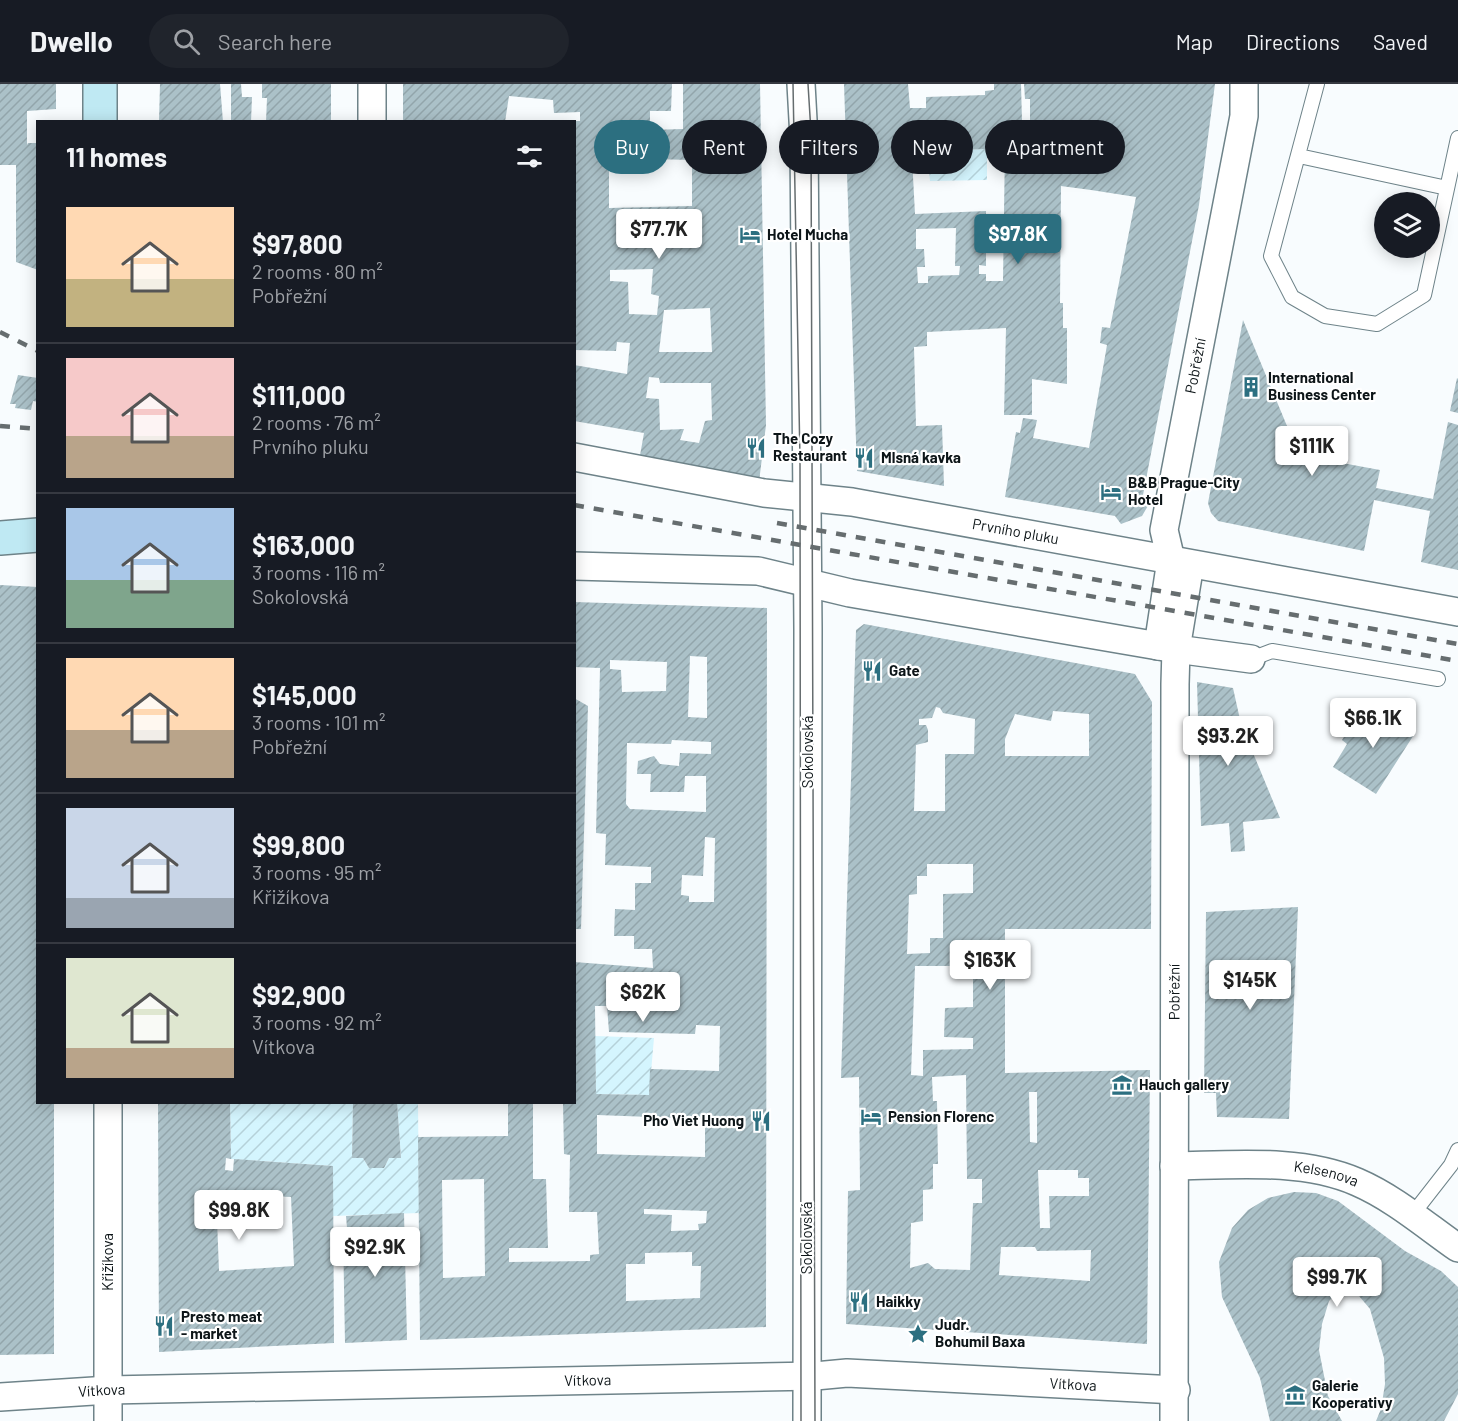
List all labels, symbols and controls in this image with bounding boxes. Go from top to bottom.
search box [149,14,569,68]
text: Dwello [30,24,113,58]
icon: search [170,25,203,58]
text: Search here [218,28,332,54]
text: Map [1176,29,1213,54]
text: Directions [1246,29,1340,54]
text: Saved [1373,29,1428,54]
chip: Buy [594,120,670,174]
chip: Rent [682,120,767,174]
chip: Filters [779,120,879,174]
chip: New [891,120,973,174]
chip: Apartment [985,120,1125,174]
icon: filters [513,140,546,173]
text: 11 homes [66,141,167,172]
map controls [1374,192,1440,258]
button: layers [1374,192,1440,258]
pin: $77.7K [610,209,708,260]
pin: $97.8K [969,214,1067,265]
text: $77.7K [630,216,688,240]
text: $97.8K [988,221,1048,245]
hotel icon: Hotel Mucha [738,223,762,247]
place label: Hotel Mucha [767,225,848,243]
text: $97,800 [252,228,342,259]
icon: home [114,231,186,303]
text: 2 rooms · 80 m² [252,259,383,283]
text: Pobřežní [252,283,327,307]
street label: Pobřežní [1181,336,1209,395]
place label: International Business Center [1268,368,1376,403]
building icon: International Business Center [1239,375,1263,399]
text: $111,000 [252,379,346,410]
icon: home [114,382,186,454]
text: 2 rooms · 76 m² [252,410,381,434]
pin: $111K [1270,426,1354,477]
place label: The Cozy Restaurant [773,429,847,464]
text: $111K [1289,433,1335,457]
text: Prvního pluku [252,434,369,458]
restaurant icon: The Cozy Restaurant [744,436,768,460]
restaurant icon: Mlsná kavka [852,446,876,470]
place label: Mlsná kavka [881,448,961,466]
place label: B&B Prague-City Hotel [1128,473,1240,508]
hotel icon: B&B Prague-City Hotel [1099,480,1123,504]
street label: Prvního pluku [971,514,1060,547]
text: $163,000 [252,529,355,560]
icon: home [114,532,186,604]
text: 3 rooms · 116 m² [252,560,385,584]
text: Sokolovská [252,584,349,608]
restaurant icon: Gate [860,659,884,683]
place label: Gate [889,661,920,679]
text: $145,000 [252,679,357,710]
icon: home [114,682,186,754]
pin: $66.1K [1324,698,1422,749]
text: $66.1K [1344,705,1402,729]
text: 3 rooms · 101 m² [252,710,385,734]
street label: Sokolovská [798,716,816,788]
pin: $93.2K [1179,716,1277,767]
text: $93.2K [1197,723,1259,747]
text: Pobřežní [252,734,327,758]
text: $99,800 [252,829,345,860]
icon: home [114,832,186,904]
text: 3 rooms · 95 m² [252,860,381,884]
text: Křižíkova [252,884,329,908]
pin: $163K [948,940,1032,991]
text: $163K [964,947,1016,971]
pin: $145K [1208,960,1292,1011]
street label: Pobřežní [1165,964,1183,1020]
text: $145K [1223,967,1277,991]
pin: $62K [607,972,679,1023]
text: $92,900 [252,979,346,1010]
text: $62K [620,979,666,1003]
icon: home [114,982,186,1054]
text: 3 rooms · 92 m² [252,1010,382,1034]
text: Vítkova [252,1034,315,1058]
museum icon: Hauch gallery [1110,1073,1134,1097]
place label: Hauch gallery [1139,1075,1229,1093]
hotel icon: Pension Florenc [859,1105,883,1129]
place label: Pension Florenc [888,1107,994,1125]
restaurant icon: Pho Viet Huong [749,1109,773,1133]
place label: Pho Viet Huong [643,1111,744,1129]
street label: Kelsenova [1293,1157,1362,1190]
pin: $99.8K [190,1190,288,1241]
text: $99.8K [208,1197,270,1221]
street label: Sokolovská [797,1202,815,1274]
pin: $92.9K [326,1227,424,1278]
street label: Křižíkova [98,1233,116,1291]
text: $92.9K [344,1234,406,1258]
pin: $99.7K [1288,1257,1386,1308]
text: $99.7K [1307,1264,1367,1288]
restaurant icon: Haikky [847,1290,871,1314]
place label: Haikky [876,1292,921,1310]
place label: Presto meat - market [181,1307,262,1342]
restaurant icon: Presto meat - market [152,1314,176,1338]
place label: Judr. Bohumil Baxa [935,1315,1025,1350]
place icon: Judr. Bohumil Baxa [906,1322,930,1346]
street label: Vítkova [564,1370,611,1389]
street label: Vítkova [1049,1373,1097,1394]
place label: Galerie Kooperativy [1312,1376,1393,1411]
street label: Vítkova [78,1380,126,1400]
museum icon: Galerie Kooperativy [1283,1383,1307,1407]

